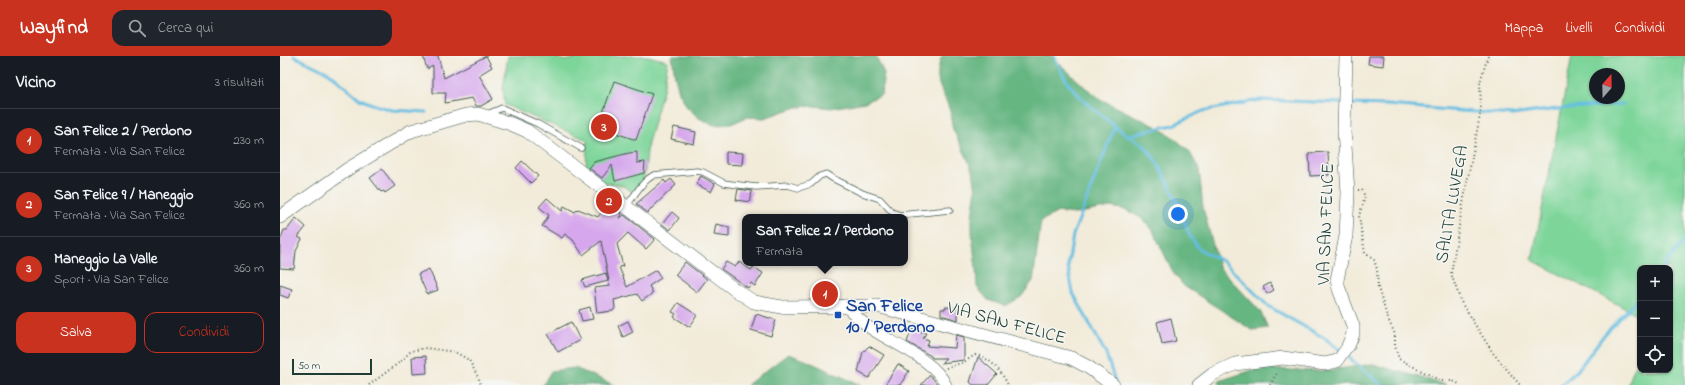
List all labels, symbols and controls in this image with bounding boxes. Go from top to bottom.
search box [112,10,392,46]
text: Wayfind [20,15,88,42]
icon: search [126,17,148,39]
text: Cerca qui [158,17,213,39]
text: Mappa [1505,18,1543,39]
text: Livelli [1565,18,1592,39]
text: Condividi [1614,18,1665,39]
north arrow [1589,68,1625,104]
text: Vicino [16,70,56,95]
text: 3 risultati [215,73,264,92]
pin: 3 [591,112,617,142]
text: San Felice 2 / Perdono [54,120,192,142]
text: 1 [27,131,31,150]
text: 230 m [233,131,264,150]
text: Fermata · Via San Felice [54,142,185,161]
street label: SALITA LUVEGA [1430,143,1476,265]
street label: VIA SAN FELICE [1312,163,1342,286]
text: San Felice 9 / Maneggio [54,184,194,206]
pin: 2 [596,186,622,216]
text: 2 [26,195,32,214]
text: 360 m [234,195,264,214]
your location [1168,204,1188,224]
text: Fermata · Via San Felice [54,206,185,225]
popup [742,214,908,266]
text: San Felice 2 / Perdono [756,220,894,242]
text: Fermata [756,242,803,261]
text: Maneggio La Valle [54,248,157,270]
text: 3 [26,259,32,278]
text: 360 m [234,259,264,278]
map controls [1637,265,1673,373]
button: + [1637,265,1673,301]
text: Sport · Via San Felice [54,270,169,289]
pin: 1 [812,279,838,309]
place label: San Felice 10 / Perdono [846,294,935,341]
street label: VIA SAN FELICE [943,295,1069,352]
button: − [1637,301,1673,337]
marker: San Felice 10 / Perdono [833,310,843,320]
button: Salva [16,312,136,353]
button: Condividi [144,312,264,353]
button: locate [1637,337,1673,373]
scale bar [292,357,372,376]
text: 50 m [298,358,320,374]

